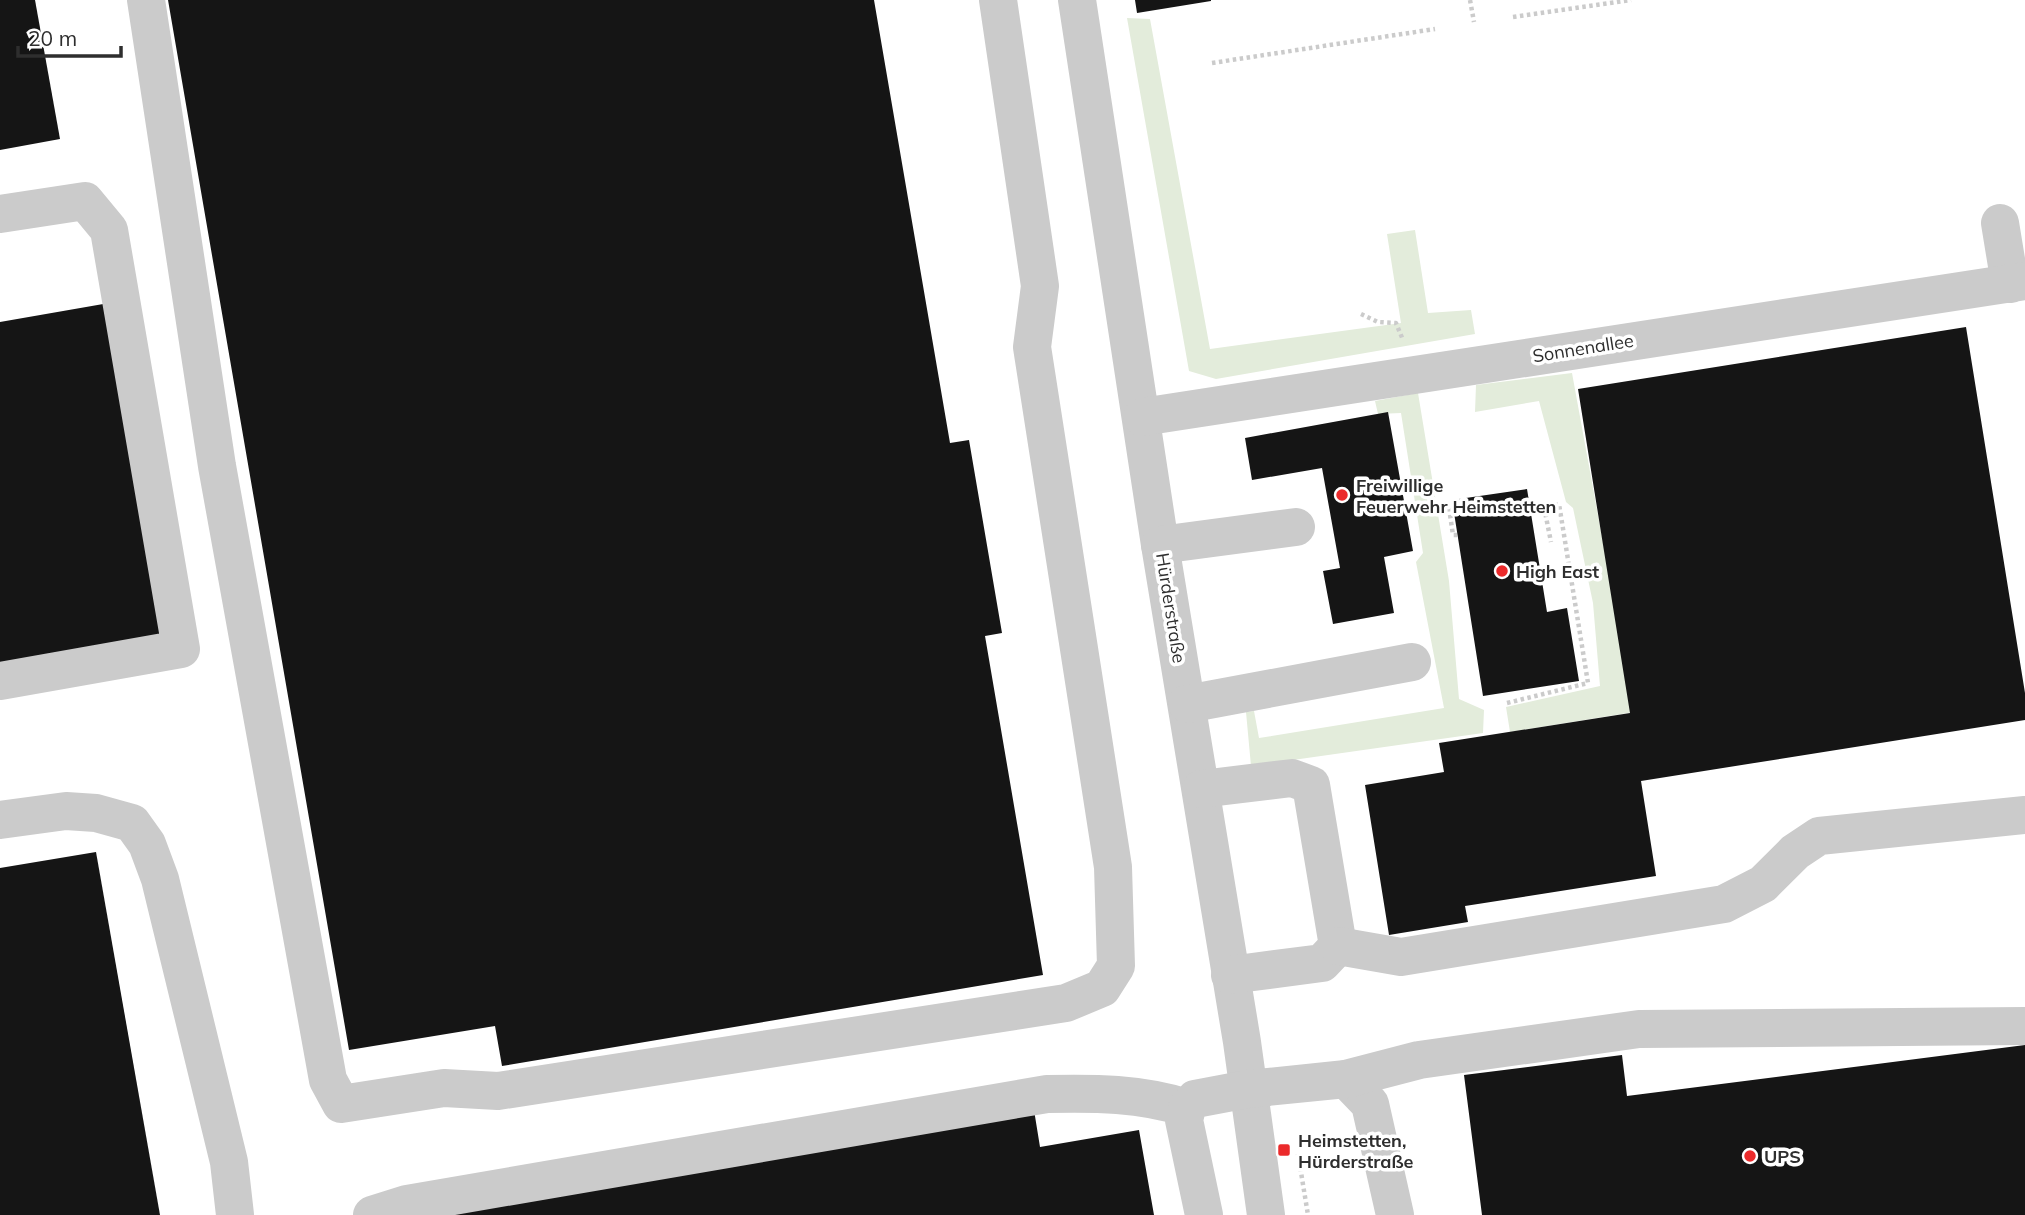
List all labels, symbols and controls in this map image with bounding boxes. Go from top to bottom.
scale bar [18,14,121,58]
text: 20 m [28,25,77,51]
street label: Sonnenallee [1531,329,1635,367]
place label: Freiwillige Feuerwehr Heimstetten [1356,474,1556,518]
marker: Freiwillige Feuerwehr Heimstetten [1334,487,1350,503]
street label: Hürderstraße [1151,551,1191,665]
place label: High East [1516,560,1599,583]
marker: High East [1494,563,1510,579]
place label: Heimstetten, Hürderstraße [1298,1129,1414,1173]
marker: Heimstetten, Hürderstraße [1276,1142,1292,1158]
place label: UPS [1764,1145,1801,1168]
marker: UPS [1742,1148,1758,1164]

